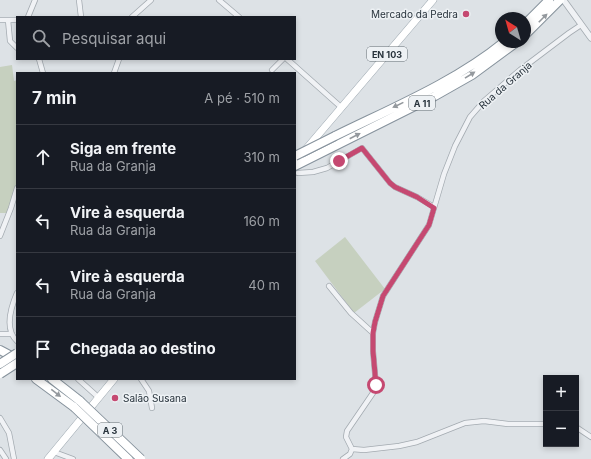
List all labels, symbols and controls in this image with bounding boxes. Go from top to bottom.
place label: Mercado da Pedra [371,8,458,20]
marker: Mercado da Pedra [461,9,471,19]
north arrow [495,12,531,48]
one-way arrow [538,13,548,23]
search box [16,16,296,60]
icon: search [30,27,52,49]
text: Pesquisar aqui [62,29,166,48]
road number: EN 103 [367,47,407,61]
street label: Rua da Granja [476,59,534,111]
one-way arrow [465,71,475,79]
text: 7 min [32,88,77,108]
text: A pé · 510 m [204,90,280,106]
road number: A 11 [409,96,435,110]
one-way arrow [393,102,404,108]
one-way arrow [350,133,361,139]
text: Siga em frente [70,139,176,158]
icon: ahead [32,146,54,168]
text: 310 m [243,149,280,165]
route end [330,152,348,170]
text: Rua da Granja [70,158,156,174]
text: Vire à esquerda [70,203,185,222]
icon: left [32,210,54,232]
text: 160 m [243,213,280,229]
text: Rua da Granja [70,222,156,238]
text: Vire à esquerda [70,267,185,286]
icon: left [32,274,54,296]
text: 40 m [248,277,280,293]
text: Rua da Granja [70,286,156,302]
icon: arrive [32,338,54,360]
text: Chegada ao destino [70,339,216,358]
map controls [543,375,579,447]
button: + [543,375,579,411]
route start [367,376,385,394]
one-way arrow [50,388,61,397]
place label: Salão Susana [123,392,187,404]
marker: Salão Susana [110,393,120,403]
button: − [543,411,579,447]
road number: A 3 [98,423,122,437]

